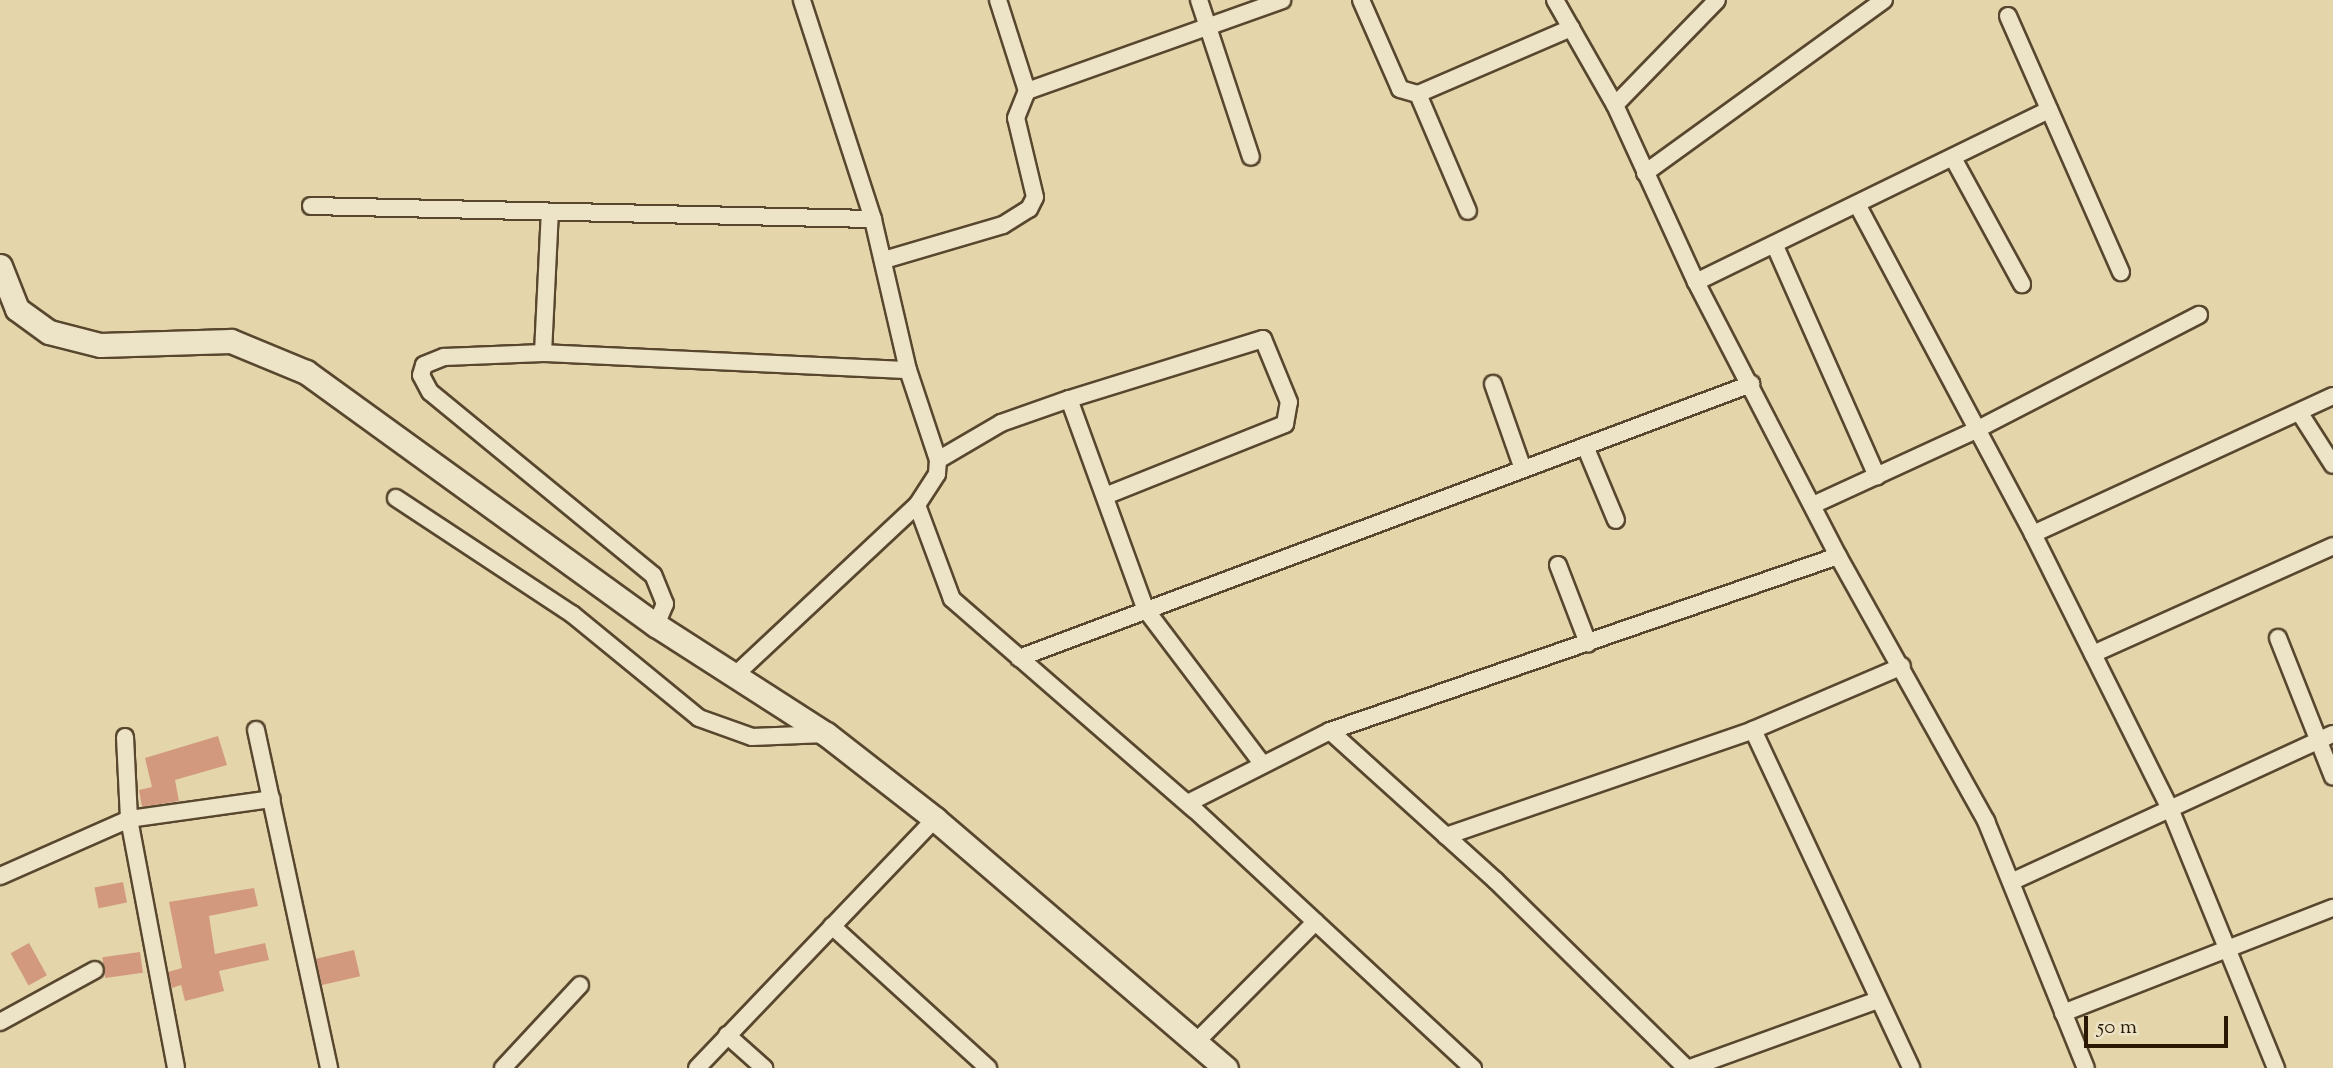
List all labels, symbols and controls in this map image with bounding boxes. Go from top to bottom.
scale bar [2088,1002,2232,1046]
text: 50 m [2097,1013,2137,1043]

